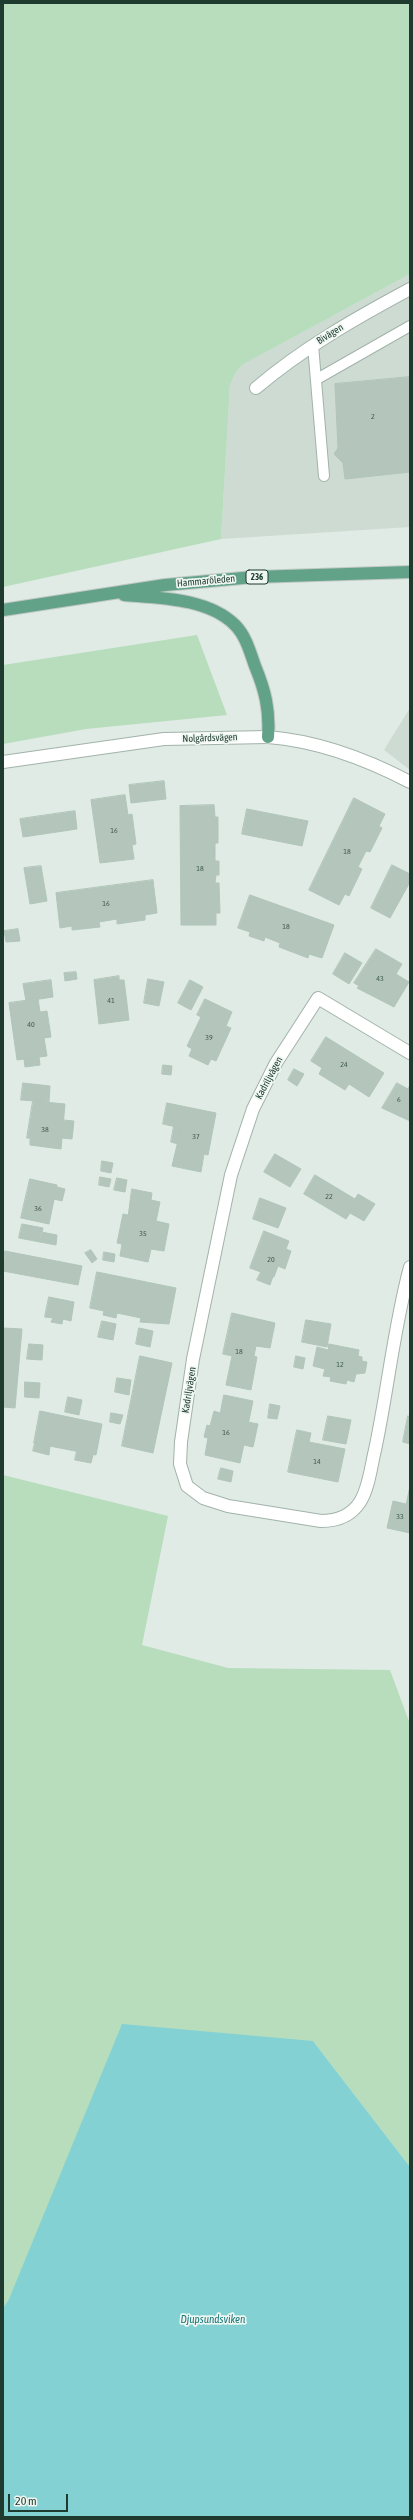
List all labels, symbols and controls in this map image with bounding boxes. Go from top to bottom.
street label: Bivägen [314,321,346,347]
house number: 2 [371,411,375,421]
road number: 236 [246,570,268,584]
street label: Hammaröleden [176,572,236,590]
street label: Nolgårdsvägen [182,731,238,745]
house number: 16 [110,825,118,835]
house number: 18 [343,846,351,856]
house number: 18 [196,863,204,873]
house number: 16 [102,898,110,908]
house number: 18 [282,921,290,931]
house number: 43 [376,973,384,983]
house number: 41 [107,995,115,1005]
house number: 40 [27,1019,35,1029]
house number: 39 [205,1032,213,1042]
street label: Kadriljvägen [253,1055,285,1101]
house number: 24 [340,1059,348,1069]
house number: 6 [397,1094,401,1104]
house number: 38 [41,1124,49,1134]
house number: 37 [192,1131,200,1141]
house number: 22 [325,1191,333,1201]
house number: 36 [34,1203,42,1213]
house number: 35 [139,1228,147,1238]
house number: 20 [267,1254,275,1264]
house number: 18 [235,1346,243,1356]
house number: 12 [336,1359,344,1369]
street label: Kadriljvägen [179,1366,199,1414]
house number: 16 [222,1427,230,1437]
house number: 14 [313,1456,321,1466]
house number: 33 [396,1511,404,1521]
water label: Djupsundsviken [181,2313,245,2327]
scale bar [10,2486,70,2512]
text: 20 m [15,2494,37,2508]

